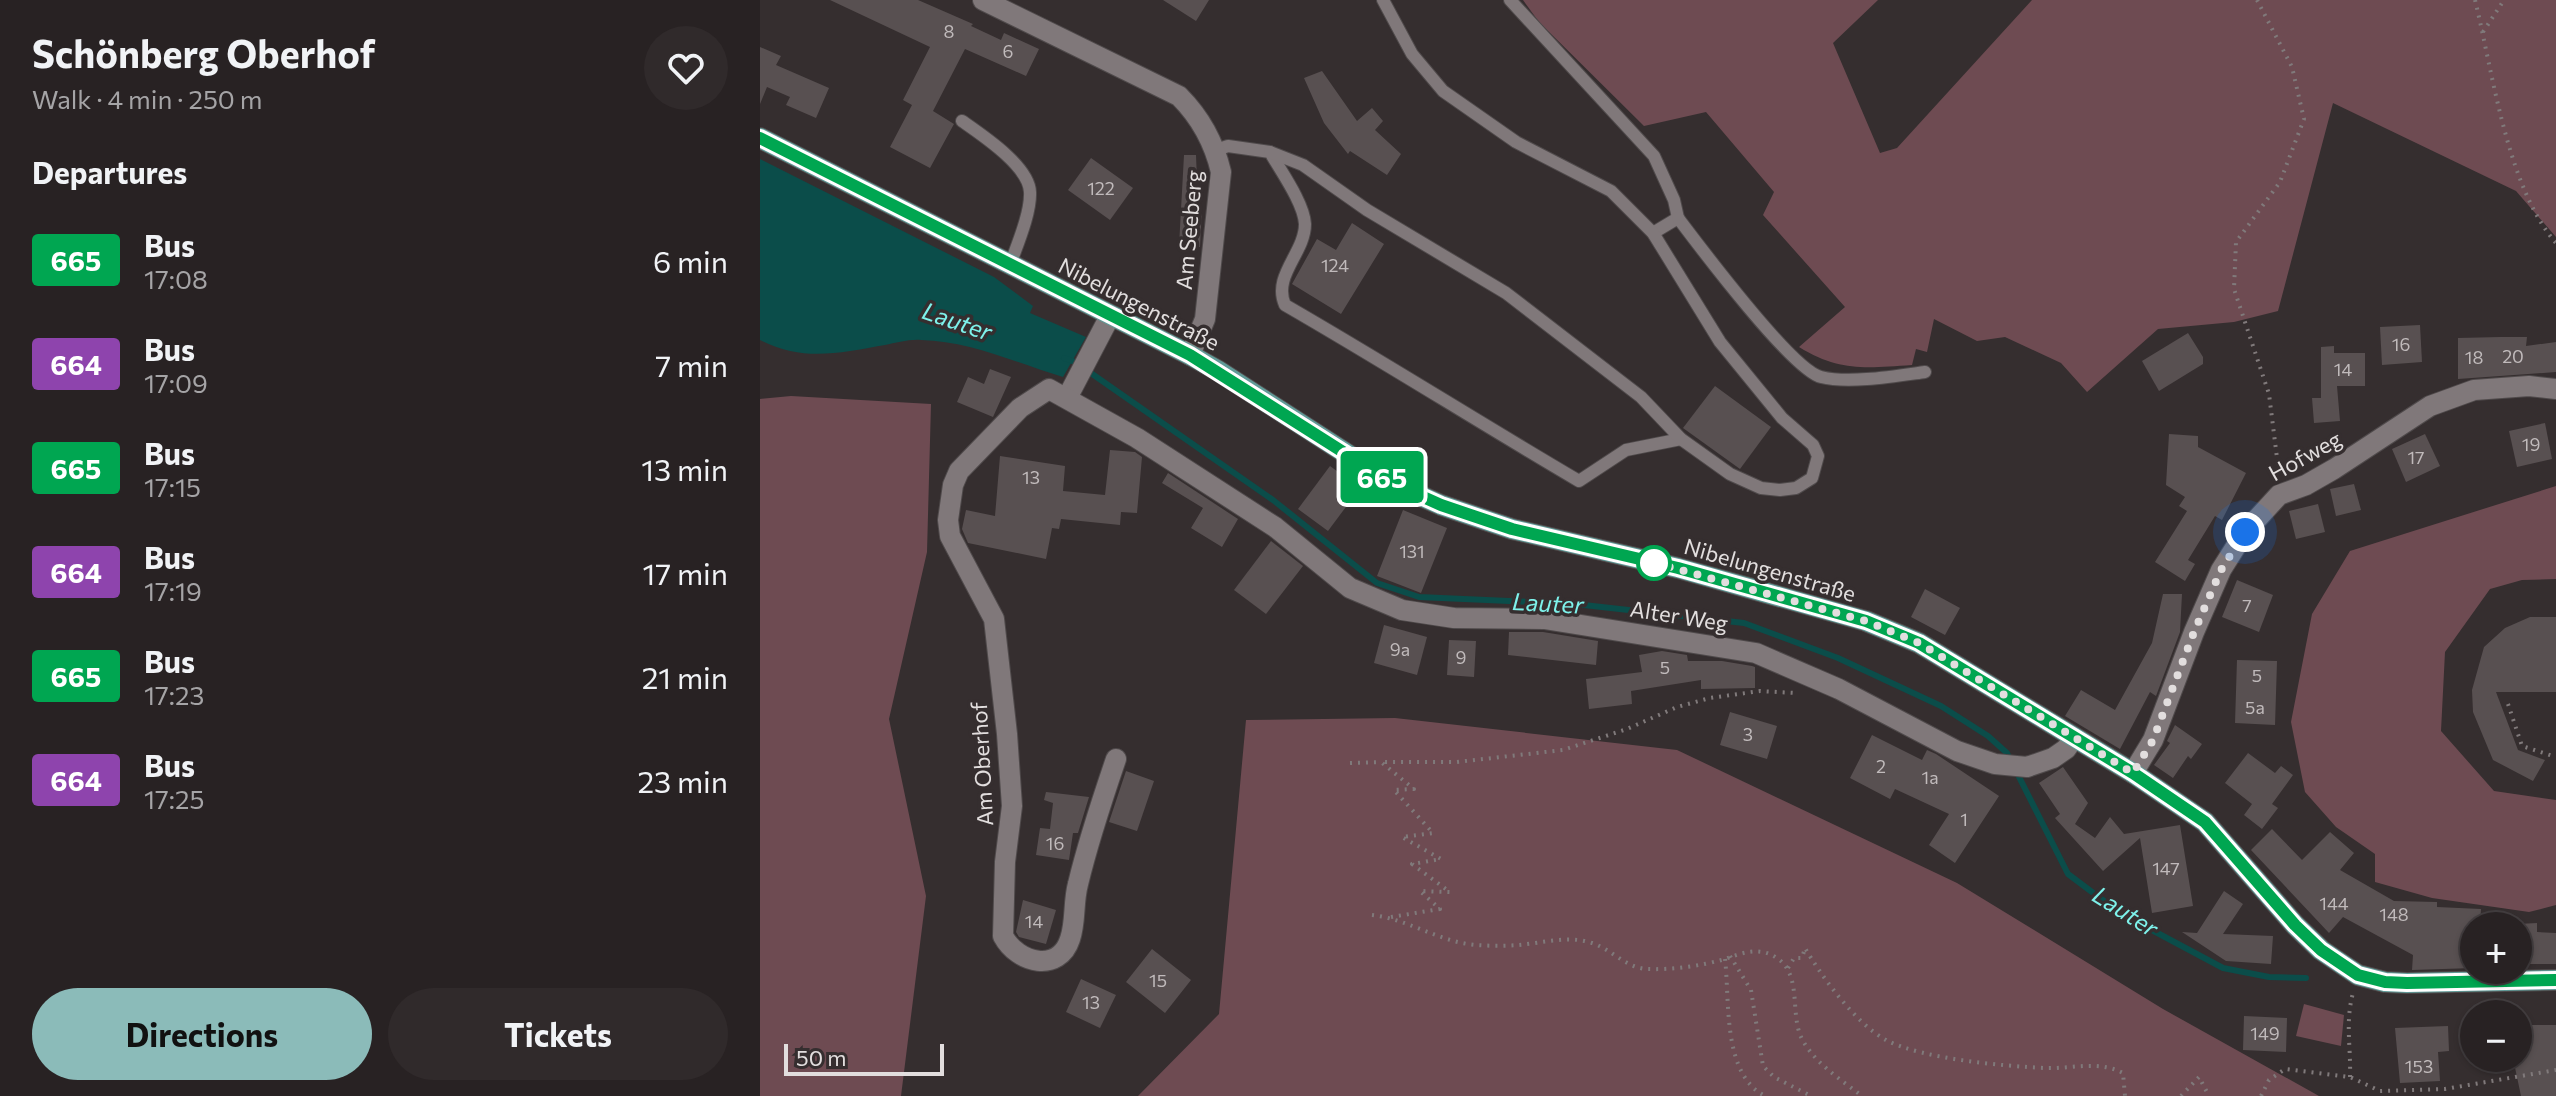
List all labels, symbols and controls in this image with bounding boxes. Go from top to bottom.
house number: 8 [944,20,955,42]
button: heart [644,26,728,110]
text: Schönberg Oberhof [32,29,375,76]
house number: 6 [1003,40,1013,62]
text: Walk · 4 min · 250 m [32,83,262,114]
text: Departures [32,153,187,190]
street label: Am Seeberg [1170,169,1207,291]
house number: 122 [1087,177,1115,199]
text: Bus [144,226,195,263]
text: 6 min [653,242,728,279]
text: 665 [51,243,101,277]
street label: Nibelungenstraße [1054,251,1224,356]
house number: 124 [1321,254,1349,276]
text: 17:08 [144,263,208,294]
water label: Lauter [919,295,997,346]
text: Bus [144,330,195,367]
house number: 16 [2392,333,2410,355]
house number: 20 [2502,345,2524,367]
text: 7 min [655,346,728,383]
house number: 18 [2465,346,2483,368]
text: 664 [50,347,102,381]
house number: 14 [2334,358,2352,380]
text: 17:09 [144,367,208,398]
street label: Hofweg [2264,425,2346,487]
house number: 19 [2522,433,2540,455]
text: Bus [144,434,195,471]
house number: 17 [2407,446,2425,468]
text: 13 min [641,450,728,487]
text: 665 [51,451,101,485]
line badge: 665 [1336,451,1428,503]
text: 665 [1357,460,1407,494]
house number: 13 [1022,466,1040,488]
text: 17:15 [144,471,201,502]
your location [2225,512,2265,552]
street label: Nibelungenstraße [1681,532,1859,607]
text: Bus [144,538,195,575]
house number: 131 [1399,540,1425,562]
unlabelled marker [1637,546,1671,580]
text: 17 min [643,554,728,591]
text: 664 [50,555,102,589]
text: 17:19 [144,575,202,606]
water label: Lauter [1512,586,1586,619]
street label: Alter Weg [1628,594,1730,637]
house number: 7 [2242,594,2252,616]
house number: 9a [1390,638,1410,660]
text: Bus [144,642,195,679]
house number: 9 [1456,646,1466,668]
house number: 5 [1660,656,1670,678]
text: 21 min [642,658,728,695]
text: 665 [51,659,101,693]
house number: 5 [2252,664,2262,686]
text: 17:23 [144,679,204,710]
house number: 5a [2245,696,2265,718]
street label: Am Oberhof [965,701,998,827]
house number: 3 [1743,723,1753,745]
text: Bus [144,746,195,783]
house number: 2 [1876,755,1886,777]
text: 23 min [637,762,728,799]
text: 664 [50,763,102,797]
house number: 1a [1921,766,1939,788]
text: 17:25 [144,783,204,814]
house number: 1 [1960,808,1968,830]
house number: 16 [1046,832,1064,854]
house number: 147 [2152,857,2180,879]
water label: Lauter [2088,879,2165,943]
house number: 144 [2319,892,2349,914]
house number: 148 [2379,903,2409,925]
house number: 14 [1025,910,1043,932]
map controls [2460,912,2532,1072]
button: + [2460,912,2532,984]
house number: 15 [1149,969,1167,991]
button: Directions [32,988,372,1080]
button: Tickets [388,988,728,1080]
house number: 13 [1082,991,1100,1013]
button: − [2460,1000,2532,1072]
house number: 149 [2250,1022,2280,1044]
scale bar [784,1040,944,1076]
text: 50 m [796,1044,846,1071]
house number: 153 [2405,1055,2433,1077]

